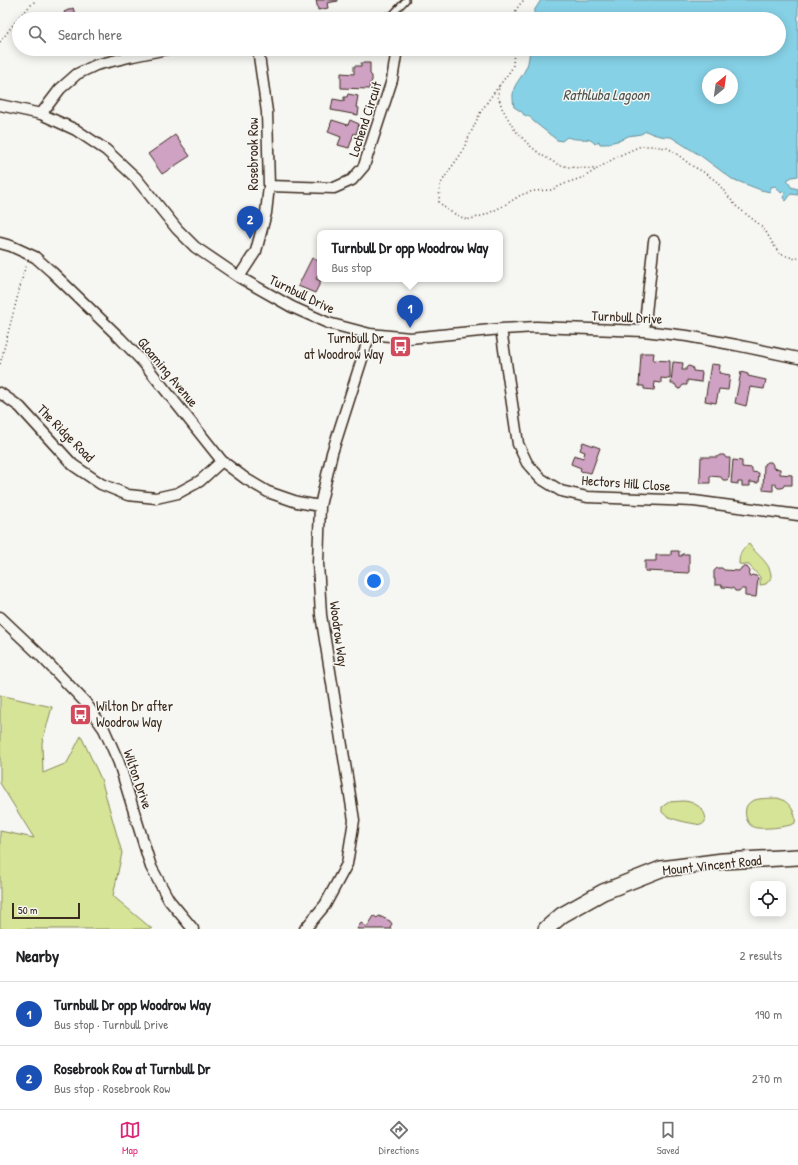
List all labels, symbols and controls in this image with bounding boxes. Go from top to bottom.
search box [12,12,786,56]
icon: search [26,23,48,45]
text: Search here [58,24,122,45]
north arrow [702,68,738,104]
street label: Lochend Circuit [343,79,386,159]
water label: Rathluba Lagoon [563,84,651,105]
street label: Rosebrook Row [243,117,262,190]
pin: 2 [237,206,263,239]
popup [317,230,503,282]
text: Turnbull Dr opp Woodrow Way [331,237,489,258]
text: Bus stop [331,258,371,276]
street label: Turnbull Drive [266,269,339,318]
pin: 1 [397,295,423,328]
street label: Turnbull Drive [591,305,663,328]
place label: Turnbull Dr at Woodrow Way [304,328,385,364]
street label: Gloaming Avenue [133,333,203,412]
bus stop icon: Turnbull Dr at Woodrow Way [387,333,413,359]
street label: The Ridge Road [33,400,100,467]
street label: Hectors Hill Close [581,470,671,495]
your location [364,571,384,591]
street label: Woodrow Way [324,600,354,668]
place label: Wilton Dr after Woodrow Way [96,696,174,732]
bus stop icon: Wilton Dr after Woodrow Way [68,701,94,727]
street label: Wilton Drive [119,747,158,812]
street label: Mount Vincent Road [661,850,763,879]
map controls [750,881,786,917]
button: locate [750,881,786,917]
scale bar [12,901,80,920]
text: 50 m [18,903,38,917]
text: Nearby [16,944,59,967]
text: 2 results [740,946,782,964]
text: Turnbull Dr opp Woodrow Way [54,994,211,1015]
text: 1 [27,1005,31,1023]
text: 190 m [755,1005,782,1023]
text: Bus stop · Turnbull Drive [54,1015,168,1033]
text: Rosebrook Row at Turnbull Dr [54,1058,211,1079]
text: 2 [26,1069,32,1087]
text: 270 m [752,1069,782,1087]
text: Bus stop · Rosebrook Row [54,1079,170,1097]
tab: Map [119,1119,141,1157]
tab: Directions [379,1119,419,1157]
tab: Saved [657,1119,679,1157]

